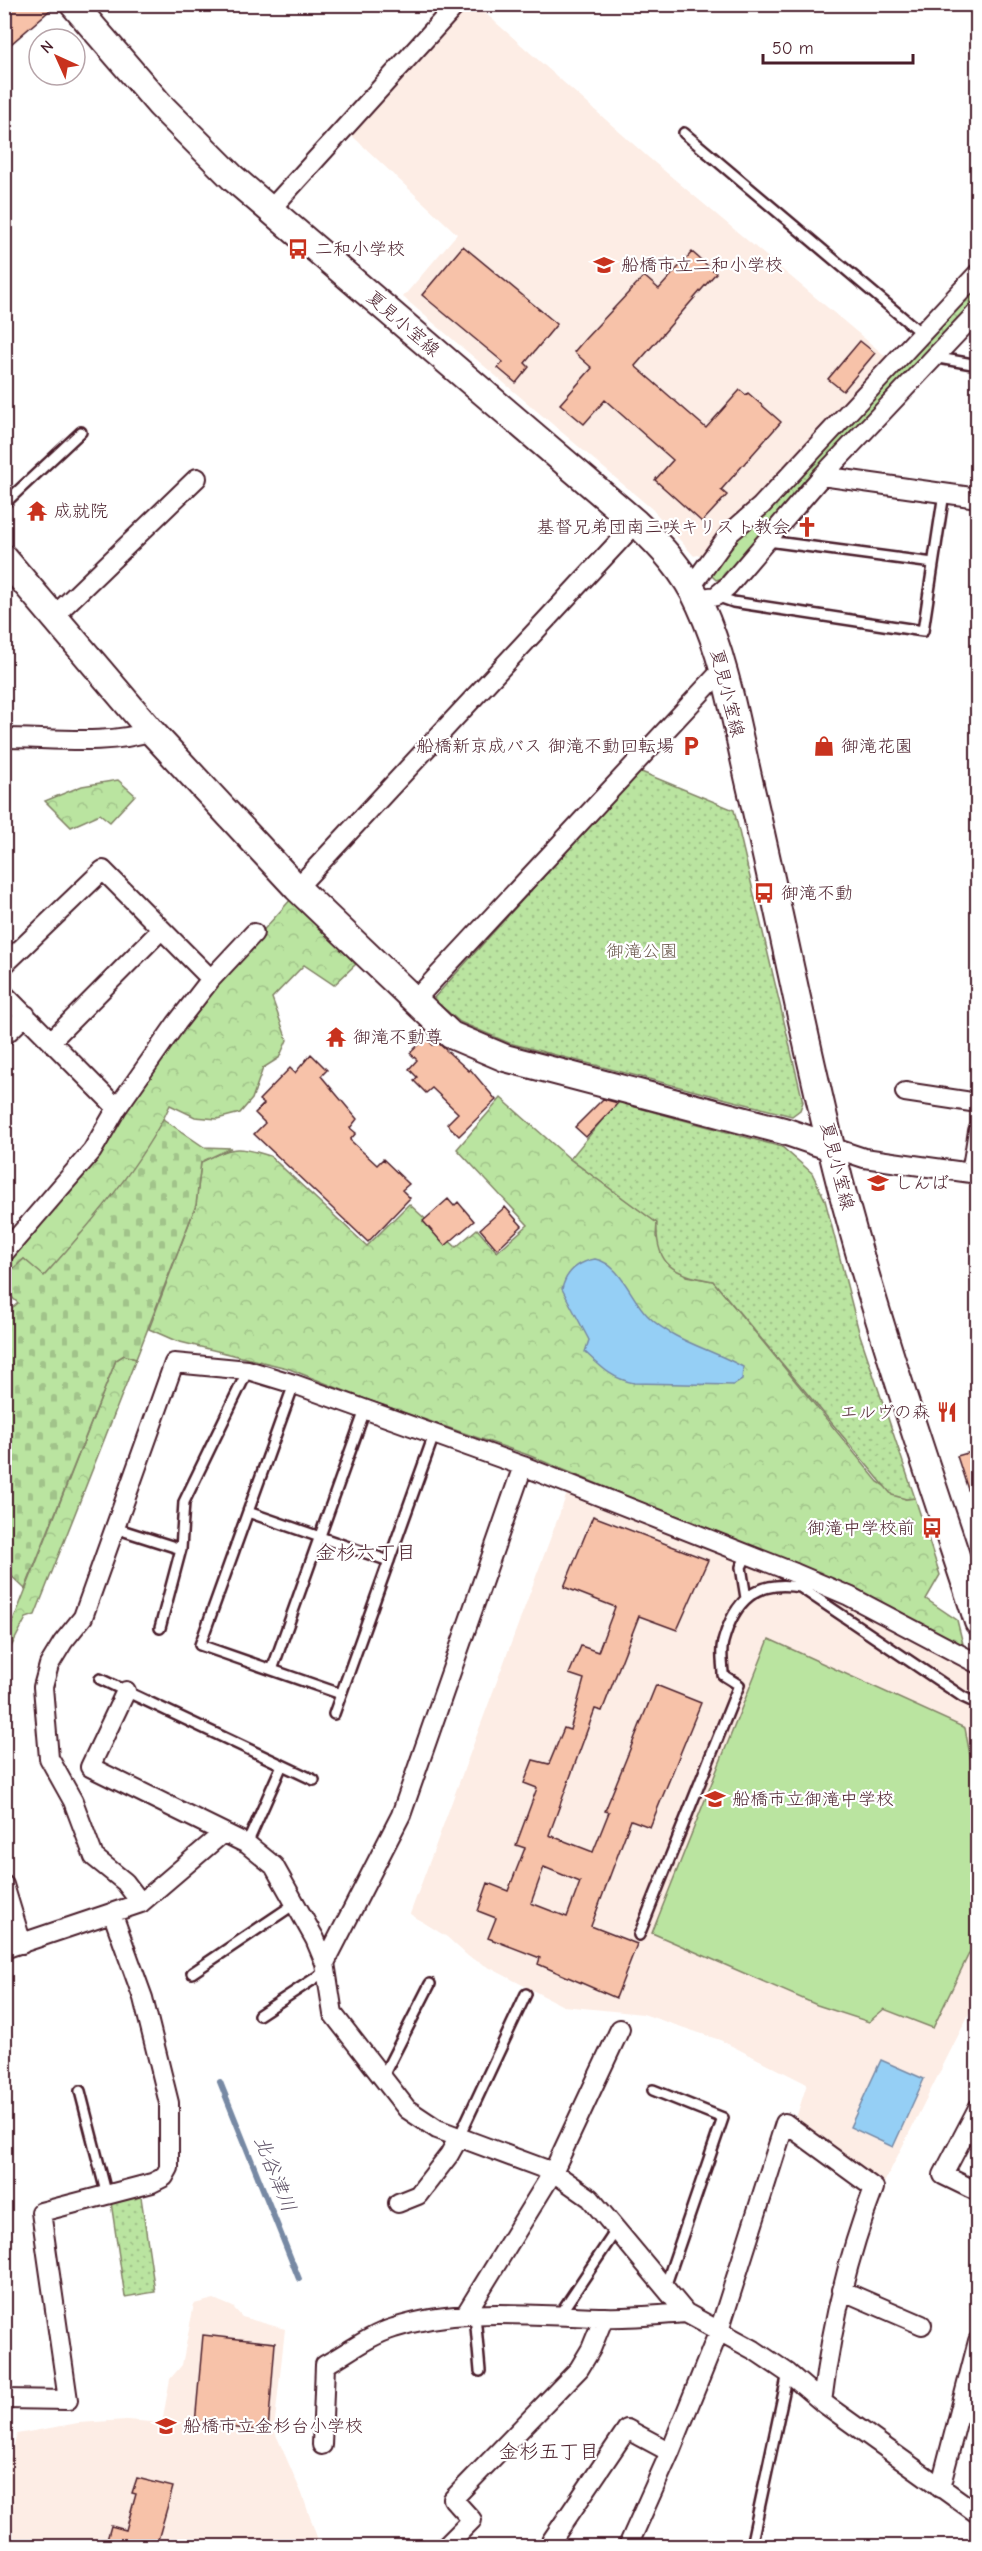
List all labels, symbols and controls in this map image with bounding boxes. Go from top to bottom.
north arrow [27,27,87,87]
scale bar [763,27,913,65]
text: N [37,37,57,57]
text: 50 m [772,38,814,59]
bus stop icon: 二和小学校 [286,237,310,261]
place label: 二和小学校 [315,239,405,260]
school or university icon: 船橋市立二和小学校 [592,253,616,277]
place label: 船橋市立二和小学校 [621,255,783,276]
street label: 夏見小室線 [362,287,444,361]
temple icon: 成就院 [25,499,49,523]
place label: 成就院 [54,501,108,522]
church icon: 基督兄弟団南三咲キリスト教会 [795,515,819,539]
place label: 基督兄弟団南三咲キリスト教会 [537,517,790,538]
street label: 夏見小室線 [706,647,748,739]
parking icon: 船橋新京成バス 御滝不動回転場 [679,734,703,758]
shop icon: 御滝花園 [812,734,836,758]
place label: 船橋新京成バス 御滝不動回転場 [416,736,674,757]
place label: 御滝花園 [841,736,913,757]
bus stop icon: 御滝不動 [752,881,776,905]
place label: 御滝不動 [781,883,853,904]
park label: 御滝公園 [606,941,678,962]
temple icon: 御滝不動尊 [324,1025,348,1049]
place label: 御滝不動尊 [353,1027,443,1048]
street label: 夏見小室線 [816,1120,858,1212]
school or university icon: しんば [866,1171,890,1195]
place label: しんば [895,1173,949,1194]
restaurant icon: エルヴの森 [935,1400,959,1424]
place label: エルヴの森 [840,1402,930,1423]
bus stop icon: 御滝中学校前 [920,1516,944,1540]
place label: 御滝中学校前 [807,1518,915,1539]
district label: 金杉六丁目 [316,1541,416,1564]
school or university icon: 船橋市立御滝中学校 [703,1787,727,1811]
place label: 船橋市立御滝中学校 [732,1789,894,1810]
water label: 北谷津川 [249,2133,301,2215]
school or university icon: 船橋市立金杉台小学校 [154,2414,178,2438]
place label: 船橋市立金杉台小学校 [183,2416,363,2437]
district label: 金杉五丁目 [499,2440,599,2463]

